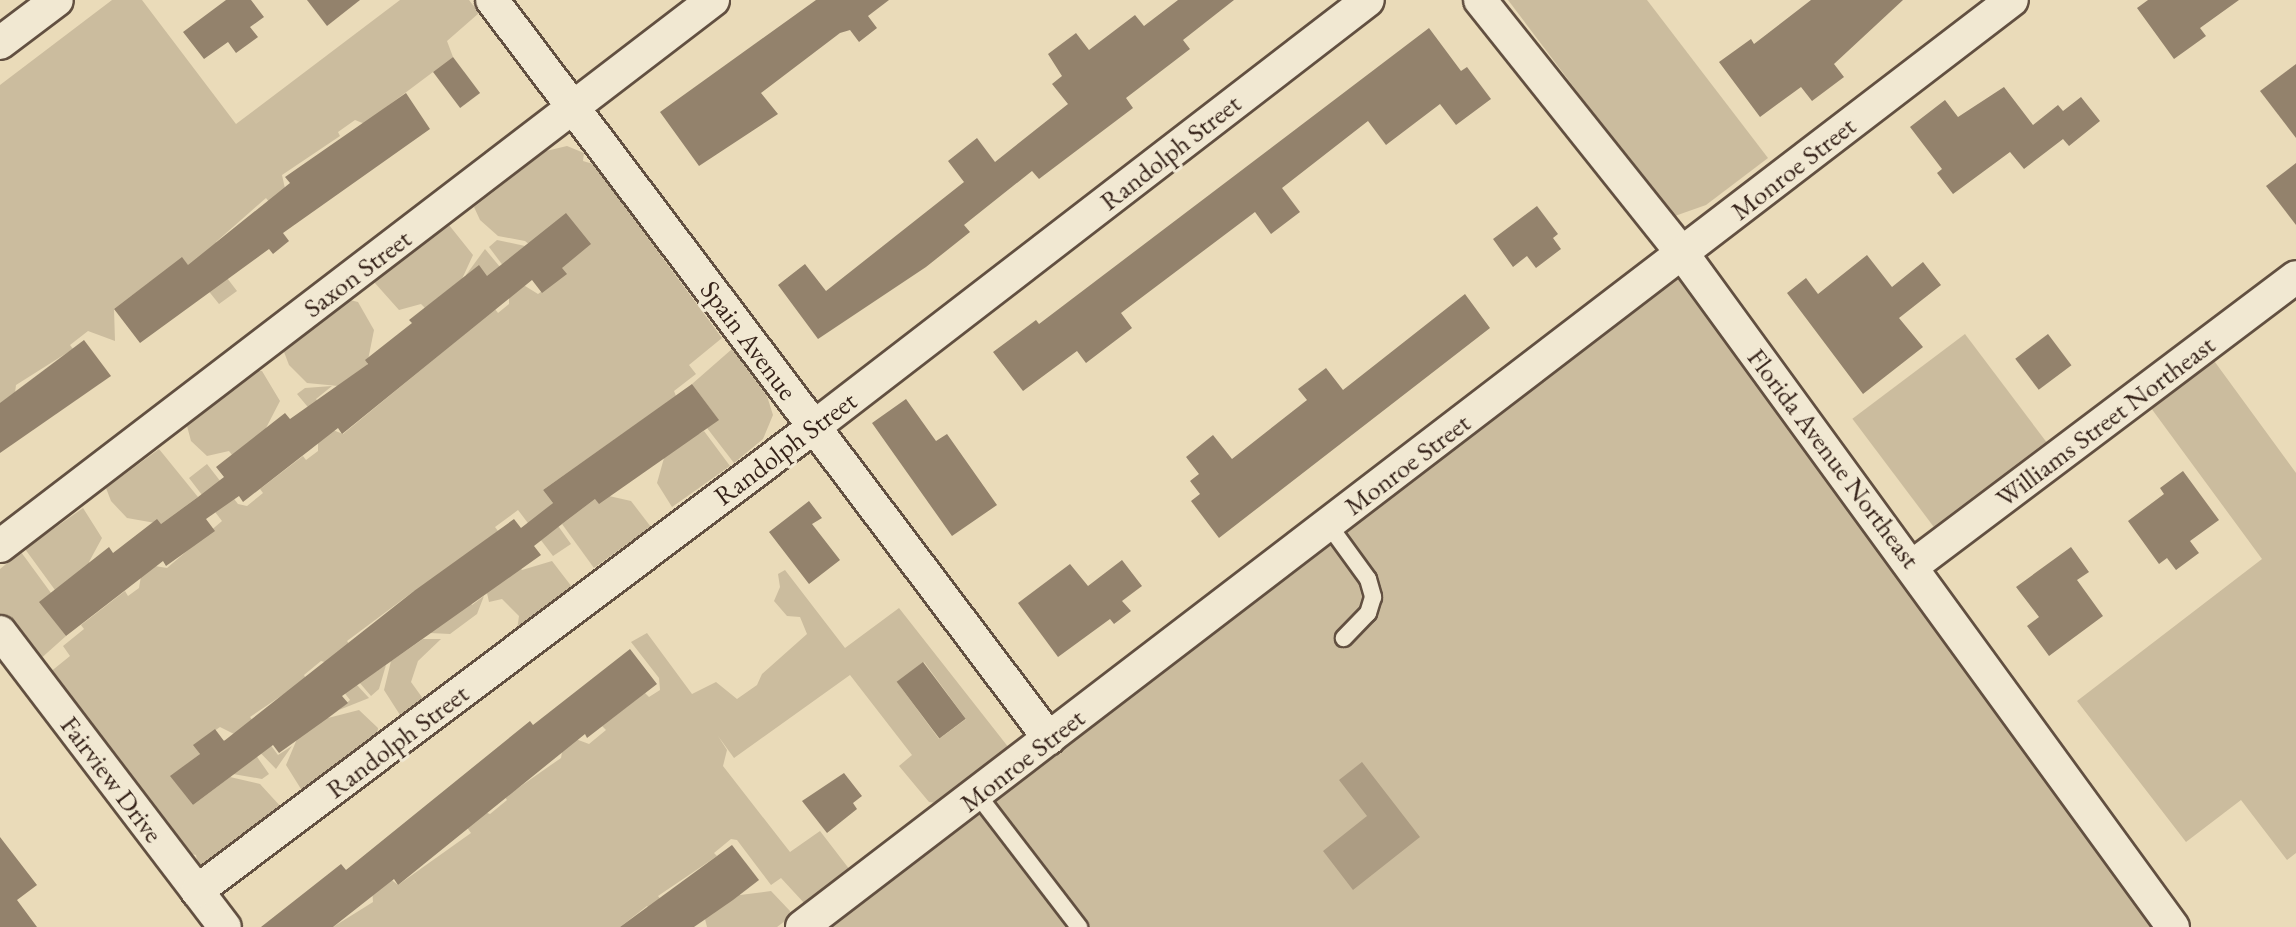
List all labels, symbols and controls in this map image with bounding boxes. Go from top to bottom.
street label: Randolph Street [1093,87,1247,217]
street label: Monroe Street [1724,109,1862,227]
street label: Saxon Street [297,222,417,324]
street label: Spain Avenue [694,274,804,406]
street label: Williams Street Northeast [1989,328,2221,514]
street label: Florida Avenue Northeast [1741,342,1927,574]
street label: Randolph Street [708,384,862,512]
street label: Monroe Street [1338,406,1476,522]
street label: Randolph Street [320,677,474,805]
street label: Monroe Street [953,701,1091,819]
street label: Fairview Drive [54,709,170,849]

